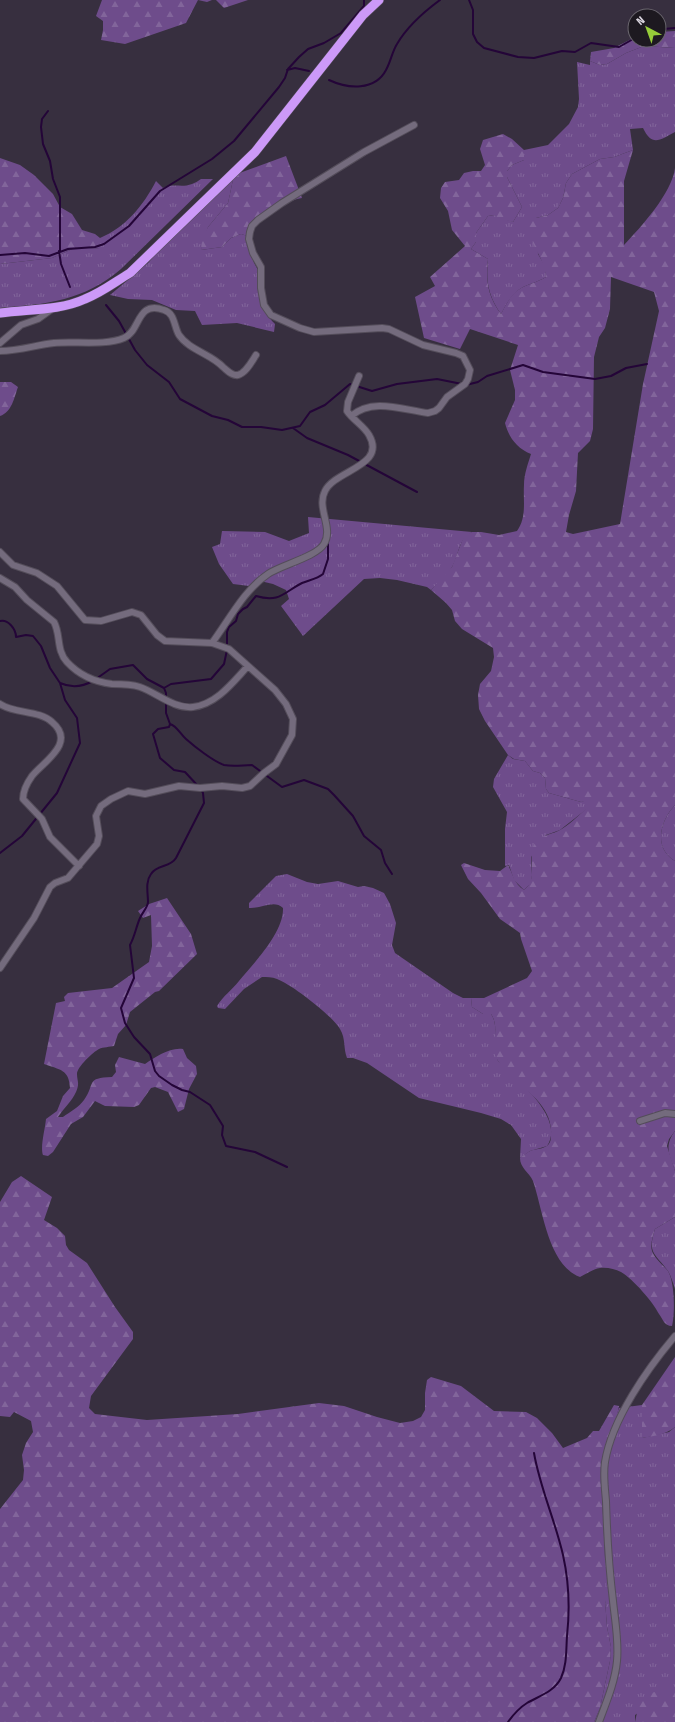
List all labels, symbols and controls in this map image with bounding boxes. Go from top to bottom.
north arrow [627,8,667,48]
text: N [634,14,648,28]

